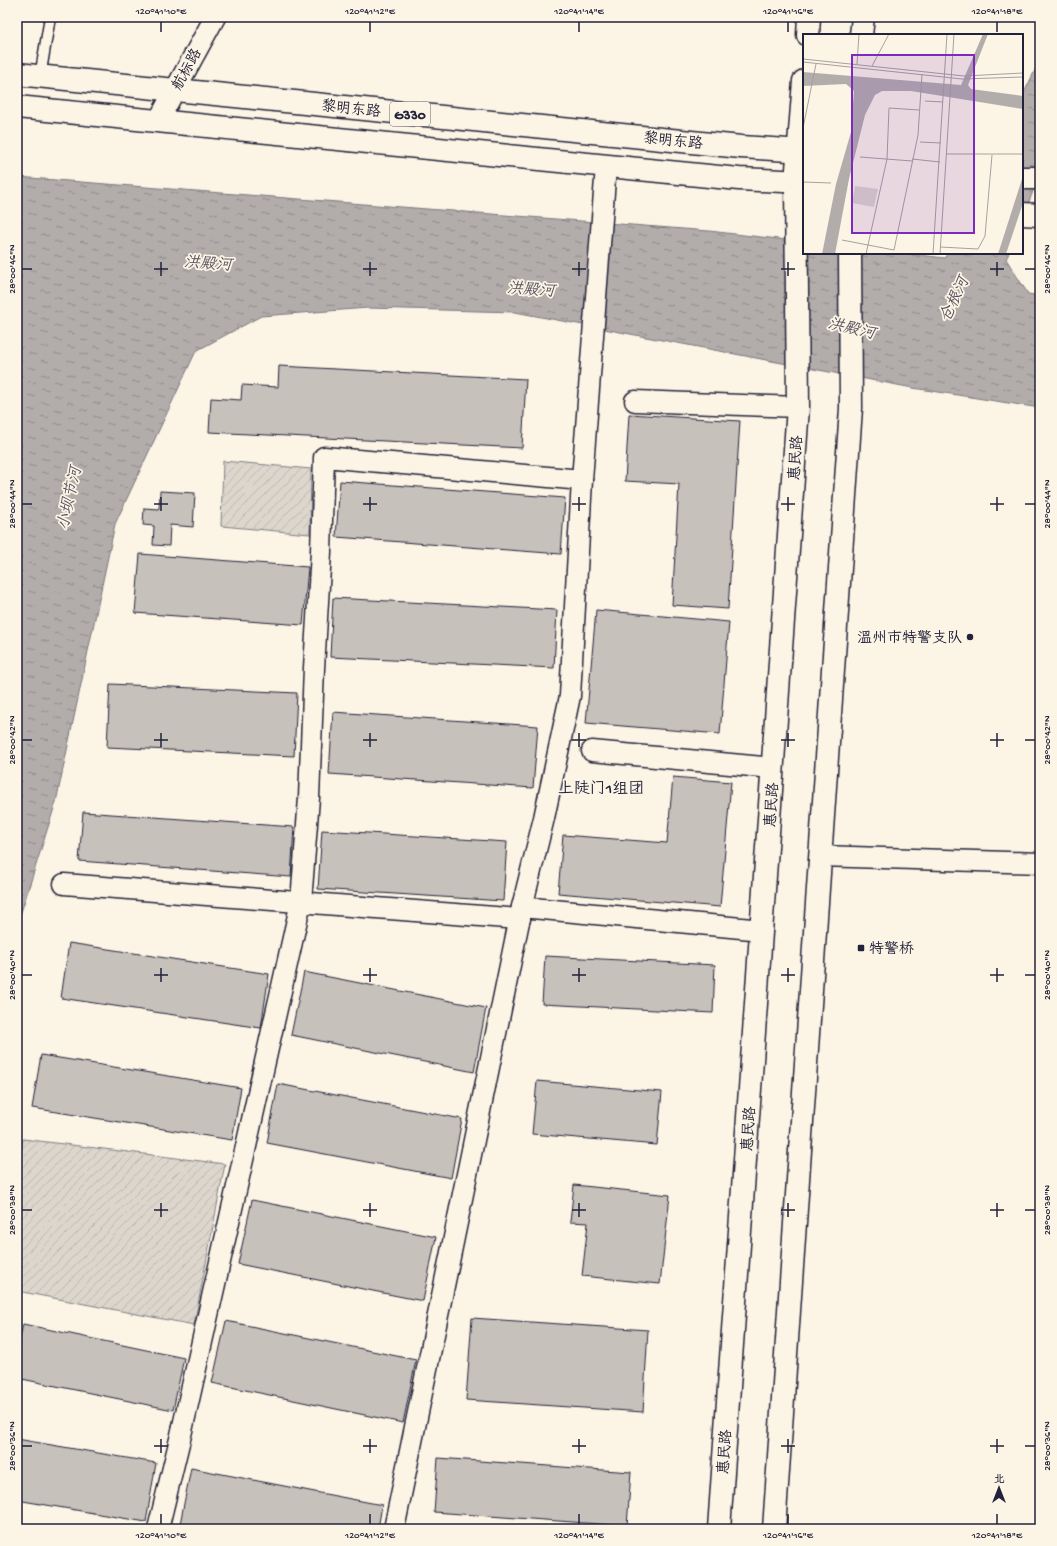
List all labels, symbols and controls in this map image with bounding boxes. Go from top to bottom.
text: 120°41'10"E [135,6,187,18]
text: 120°41'12"E [344,6,396,18]
text: 120°41'14"E [553,6,605,18]
text: 120°41'16"E [762,6,814,18]
text: 120°41'18"E [971,6,1023,18]
inset map [803,34,1023,254]
street label: 航标路 [168,45,207,94]
street label: 黎明东路 [320,97,382,122]
road number: G330 [390,102,430,126]
street label: 黎明东路 [642,129,704,154]
text: 28°00'46"N [7,244,19,294]
text: 28°00'46"N [1042,244,1054,294]
water label: 洪殿河 [183,253,235,277]
water label: 仓根河 [936,271,976,326]
water label: 洪殿河 [506,279,558,303]
water label: 洪殿河 [826,315,880,346]
street label: 惠民路 [786,435,808,481]
water label: 小坝节河 [54,462,88,532]
text: 28°00'44"N [7,479,19,528]
text: 28°00'44"N [1042,479,1054,528]
place label: 温州市特警支队 [857,629,962,648]
marker: 温州市特警支队 [965,632,975,642]
text: 28°00'42"N [7,715,19,765]
text: 28°00'42"N [1042,715,1054,765]
district label: 上陡门1组团 [558,780,644,800]
street label: 惠民路 [762,782,784,828]
place label: 特警桥 [869,940,914,959]
marker: 特警桥 [856,943,866,953]
text: 28°00'40"N [7,950,19,1000]
text: 28°00'40"N [1042,950,1054,1000]
street label: 惠民路 [739,1106,761,1152]
text: 28°00'38"N [7,1184,19,1235]
text: 28°00'38"N [1042,1184,1054,1235]
text: 28°00'36"N [7,1421,19,1471]
text: 28°00'36"N [1042,1421,1054,1471]
street label: 惠民路 [715,1429,737,1475]
north arrow [979,1468,1019,1508]
text: 北 [994,1474,1005,1486]
text: 120°41'10"E [135,1530,187,1542]
text: 120°41'12"E [344,1530,396,1542]
text: 120°41'14"E [553,1530,605,1542]
text: 120°41'16"E [762,1530,814,1542]
text: 120°41'18"E [971,1530,1023,1542]

